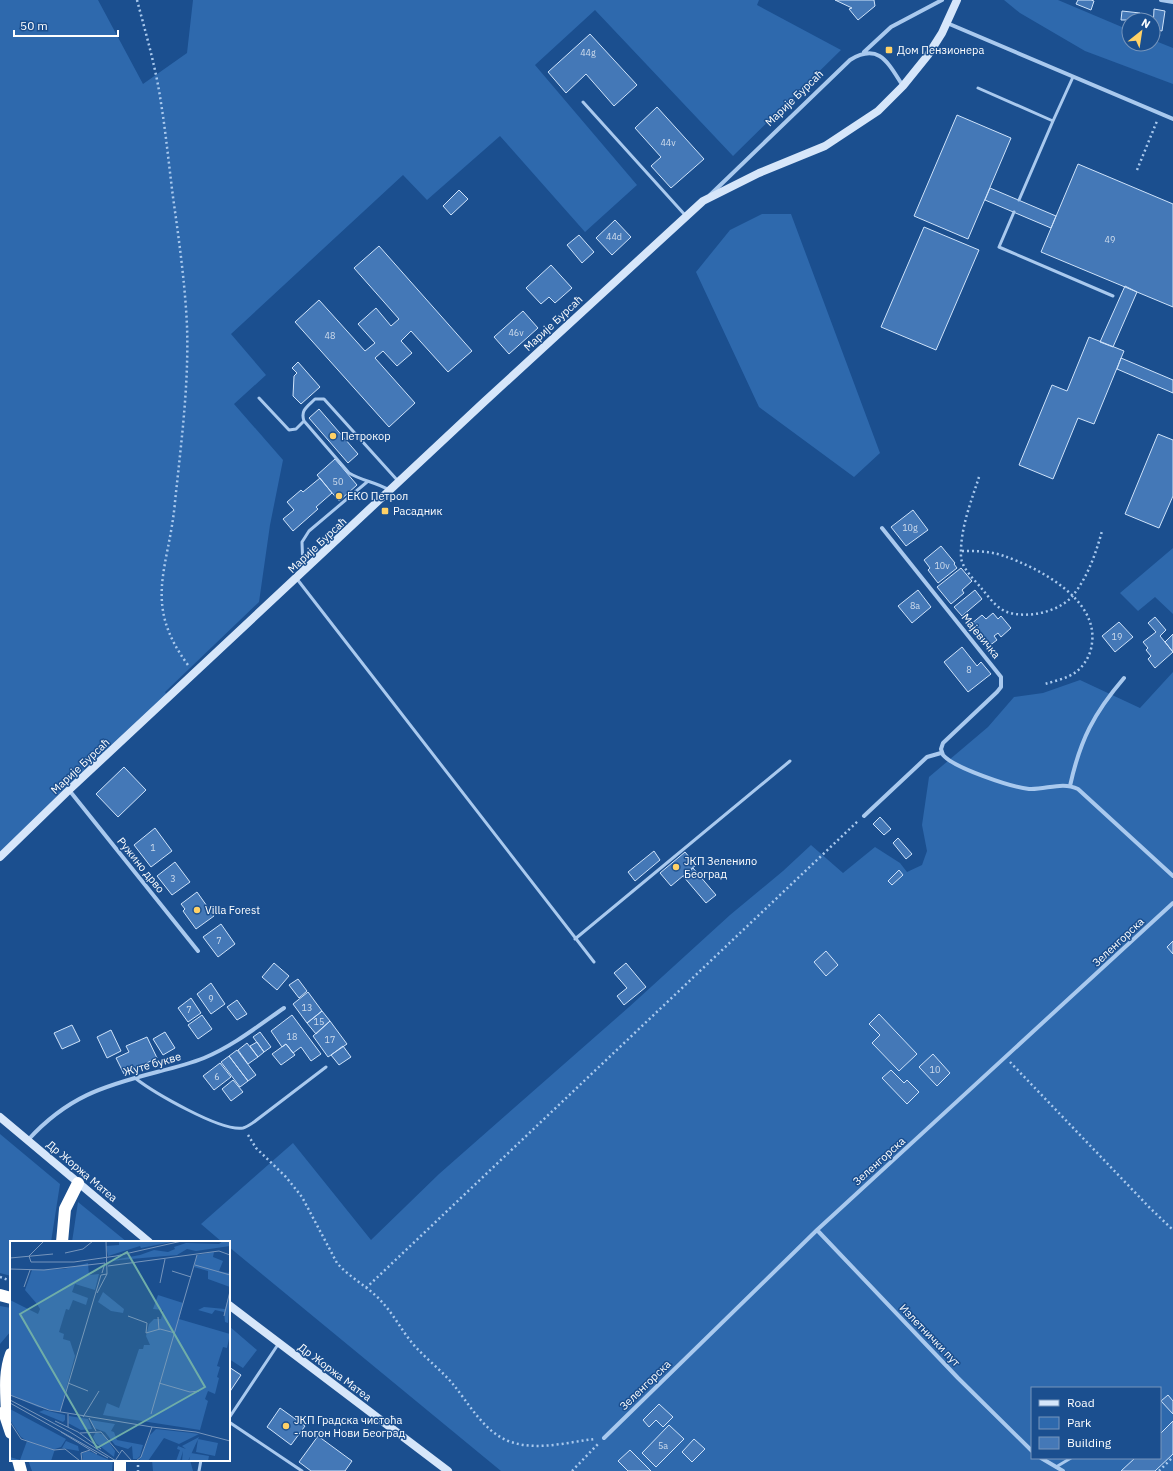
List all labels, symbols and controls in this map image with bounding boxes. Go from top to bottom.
scale bar [14,12,118,38]
north arrow [1121,12,1161,52]
text: N [1139,15,1153,31]
text: 50 m [20,18,48,33]
place label: Дом Пензионера [897,43,984,57]
marker: Дом Пензионера [884,45,894,55]
house number: 44g [580,47,596,58]
street label: Марије Бурсаћ [762,67,826,129]
house number: 44v [660,137,676,148]
house number: 44d [606,231,622,242]
house number: 49 [1105,234,1115,245]
street label: Марије Бурсаћ [521,292,585,354]
house number: 46v [508,327,524,338]
house number: 48 [325,330,335,341]
place label: Петрокор [341,429,391,443]
marker: Петрокор [328,431,338,441]
house number: 50 [333,476,343,487]
place label: ЕКО Петрол [347,489,408,503]
marker: ЕКО Петрол [334,491,344,501]
place label: Расадник [393,504,443,518]
marker: Расадник [380,506,390,516]
street label: Марије Бурсаћ [285,514,349,576]
house number: 10g [902,522,918,533]
house number: 10v [934,560,950,571]
house number: 8a [910,600,920,611]
street label: Мајевичка [959,611,1003,661]
house number: 19 [1112,631,1122,642]
house number: 8 [966,664,972,675]
street label: Марије Бурсаћ [48,735,112,797]
street label: Ружино дрво [114,834,168,896]
house number: 1 [150,842,156,853]
place label: ЈКП Зеленило Београд [684,854,757,881]
marker: ЈКП Зеленило Београд [671,862,681,872]
house number: 3 [170,873,176,884]
place label: Villa Forest [205,903,260,917]
marker: Villa Forest [192,905,202,915]
street label: Зеленгорска [1089,914,1147,970]
house number: 7 [216,935,222,946]
house number: 9 [208,993,214,1004]
house number: 13 [302,1002,312,1013]
house number: 7 [186,1004,192,1015]
house number: 15 [314,1016,324,1027]
house number: 18 [287,1031,297,1042]
house number: 17 [325,1034,335,1045]
street label: Жуте букве [121,1049,183,1079]
house number: 10 [930,1064,940,1075]
house number: 6 [214,1071,220,1082]
street label: Зеленгорска [850,1134,908,1188]
street label: Др Жоржа Матеа [44,1137,120,1205]
inset map [10,1241,230,1461]
street label: Излетнички пут [897,1301,963,1369]
street label: Др Жоржа Матеа [296,1340,375,1404]
street label: Зеленгорска [616,1357,674,1413]
legend [1031,1387,1161,1459]
text: Road [1067,1395,1095,1410]
place label: ЈКП Градска чистоћа - погон Нови Београд [294,1413,406,1440]
text: Park [1067,1415,1092,1430]
marker: ЈКП Градска чистоћа - погон Нови Београд [281,1421,291,1431]
text: Building [1067,1435,1112,1450]
house number: 5a [658,1440,668,1451]

